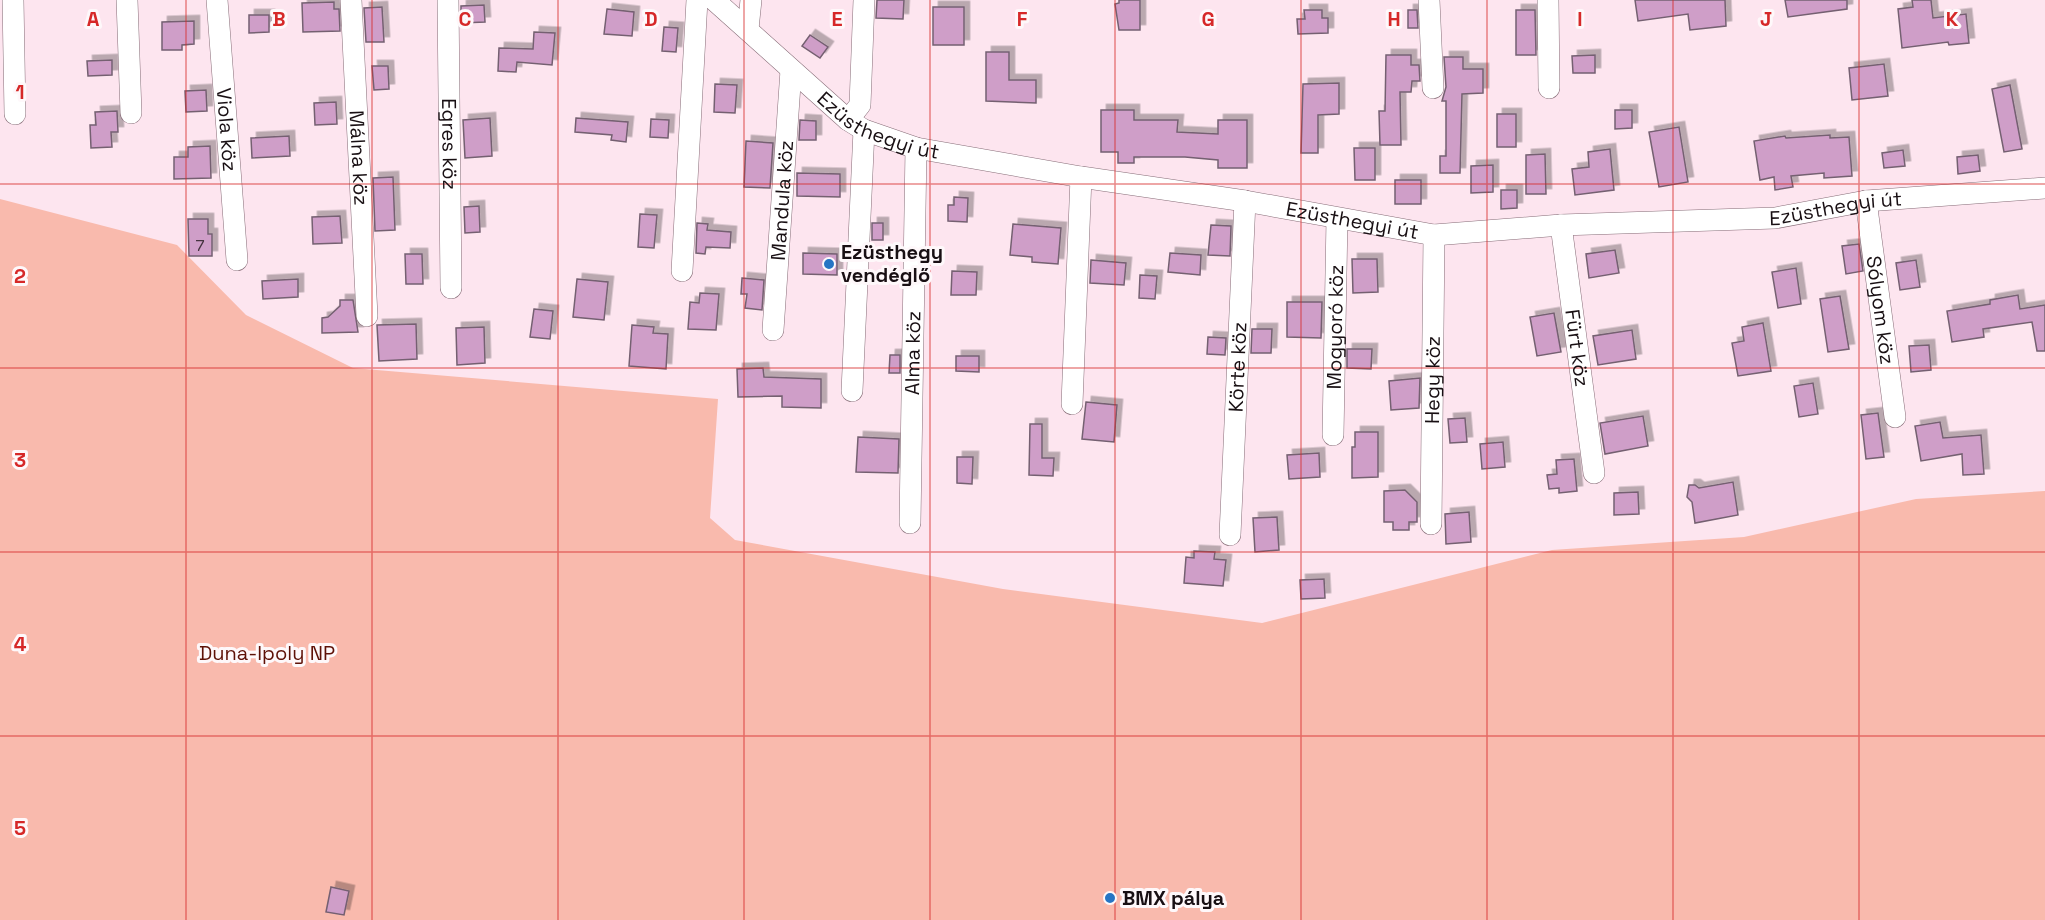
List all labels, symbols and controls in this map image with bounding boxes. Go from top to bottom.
text: A [87,6,100,32]
text: B [272,6,286,32]
text: C [459,6,472,32]
text: D [644,6,658,32]
text: E [831,6,843,32]
text: F [1017,6,1028,32]
text: G [1201,6,1215,32]
text: H [1387,6,1401,32]
text: I [1577,6,1583,32]
text: J [1760,6,1772,32]
text: K [1946,6,1959,32]
text: 1 [15,79,25,105]
street label: Ezüsthegyi út [812,86,941,165]
street label: Viola köz [211,87,243,172]
street label: Egres köz [436,98,463,190]
street label: Málna köz [344,110,374,206]
street label: Mandula köz [765,139,799,261]
street label: Ezüsthegyi út [1769,185,1903,231]
street label: Ezüsthegyi út [1284,196,1421,245]
house number: 7 [195,235,205,256]
place label: Ezüsthegy vendéglő [841,239,943,288]
street label: Sólyom köz [1860,254,1901,366]
marker: Ezüsthegy vendéglő [822,257,836,271]
text: 2 [14,263,26,289]
street label: Mogyoró köz [1321,265,1349,390]
street label: Fürt köz [1559,308,1595,388]
street label: Alma köz [899,311,926,395]
street label: Körte köz [1223,322,1253,413]
street label: Hegy köz [1419,336,1446,424]
text: 3 [14,447,26,473]
text: 4 [14,631,27,657]
park label: Duna-Ipoly NP [199,640,335,666]
text: 5 [14,815,26,841]
place label: BMX pálya [1122,885,1225,911]
marker: BMX pálya [1103,891,1117,905]

